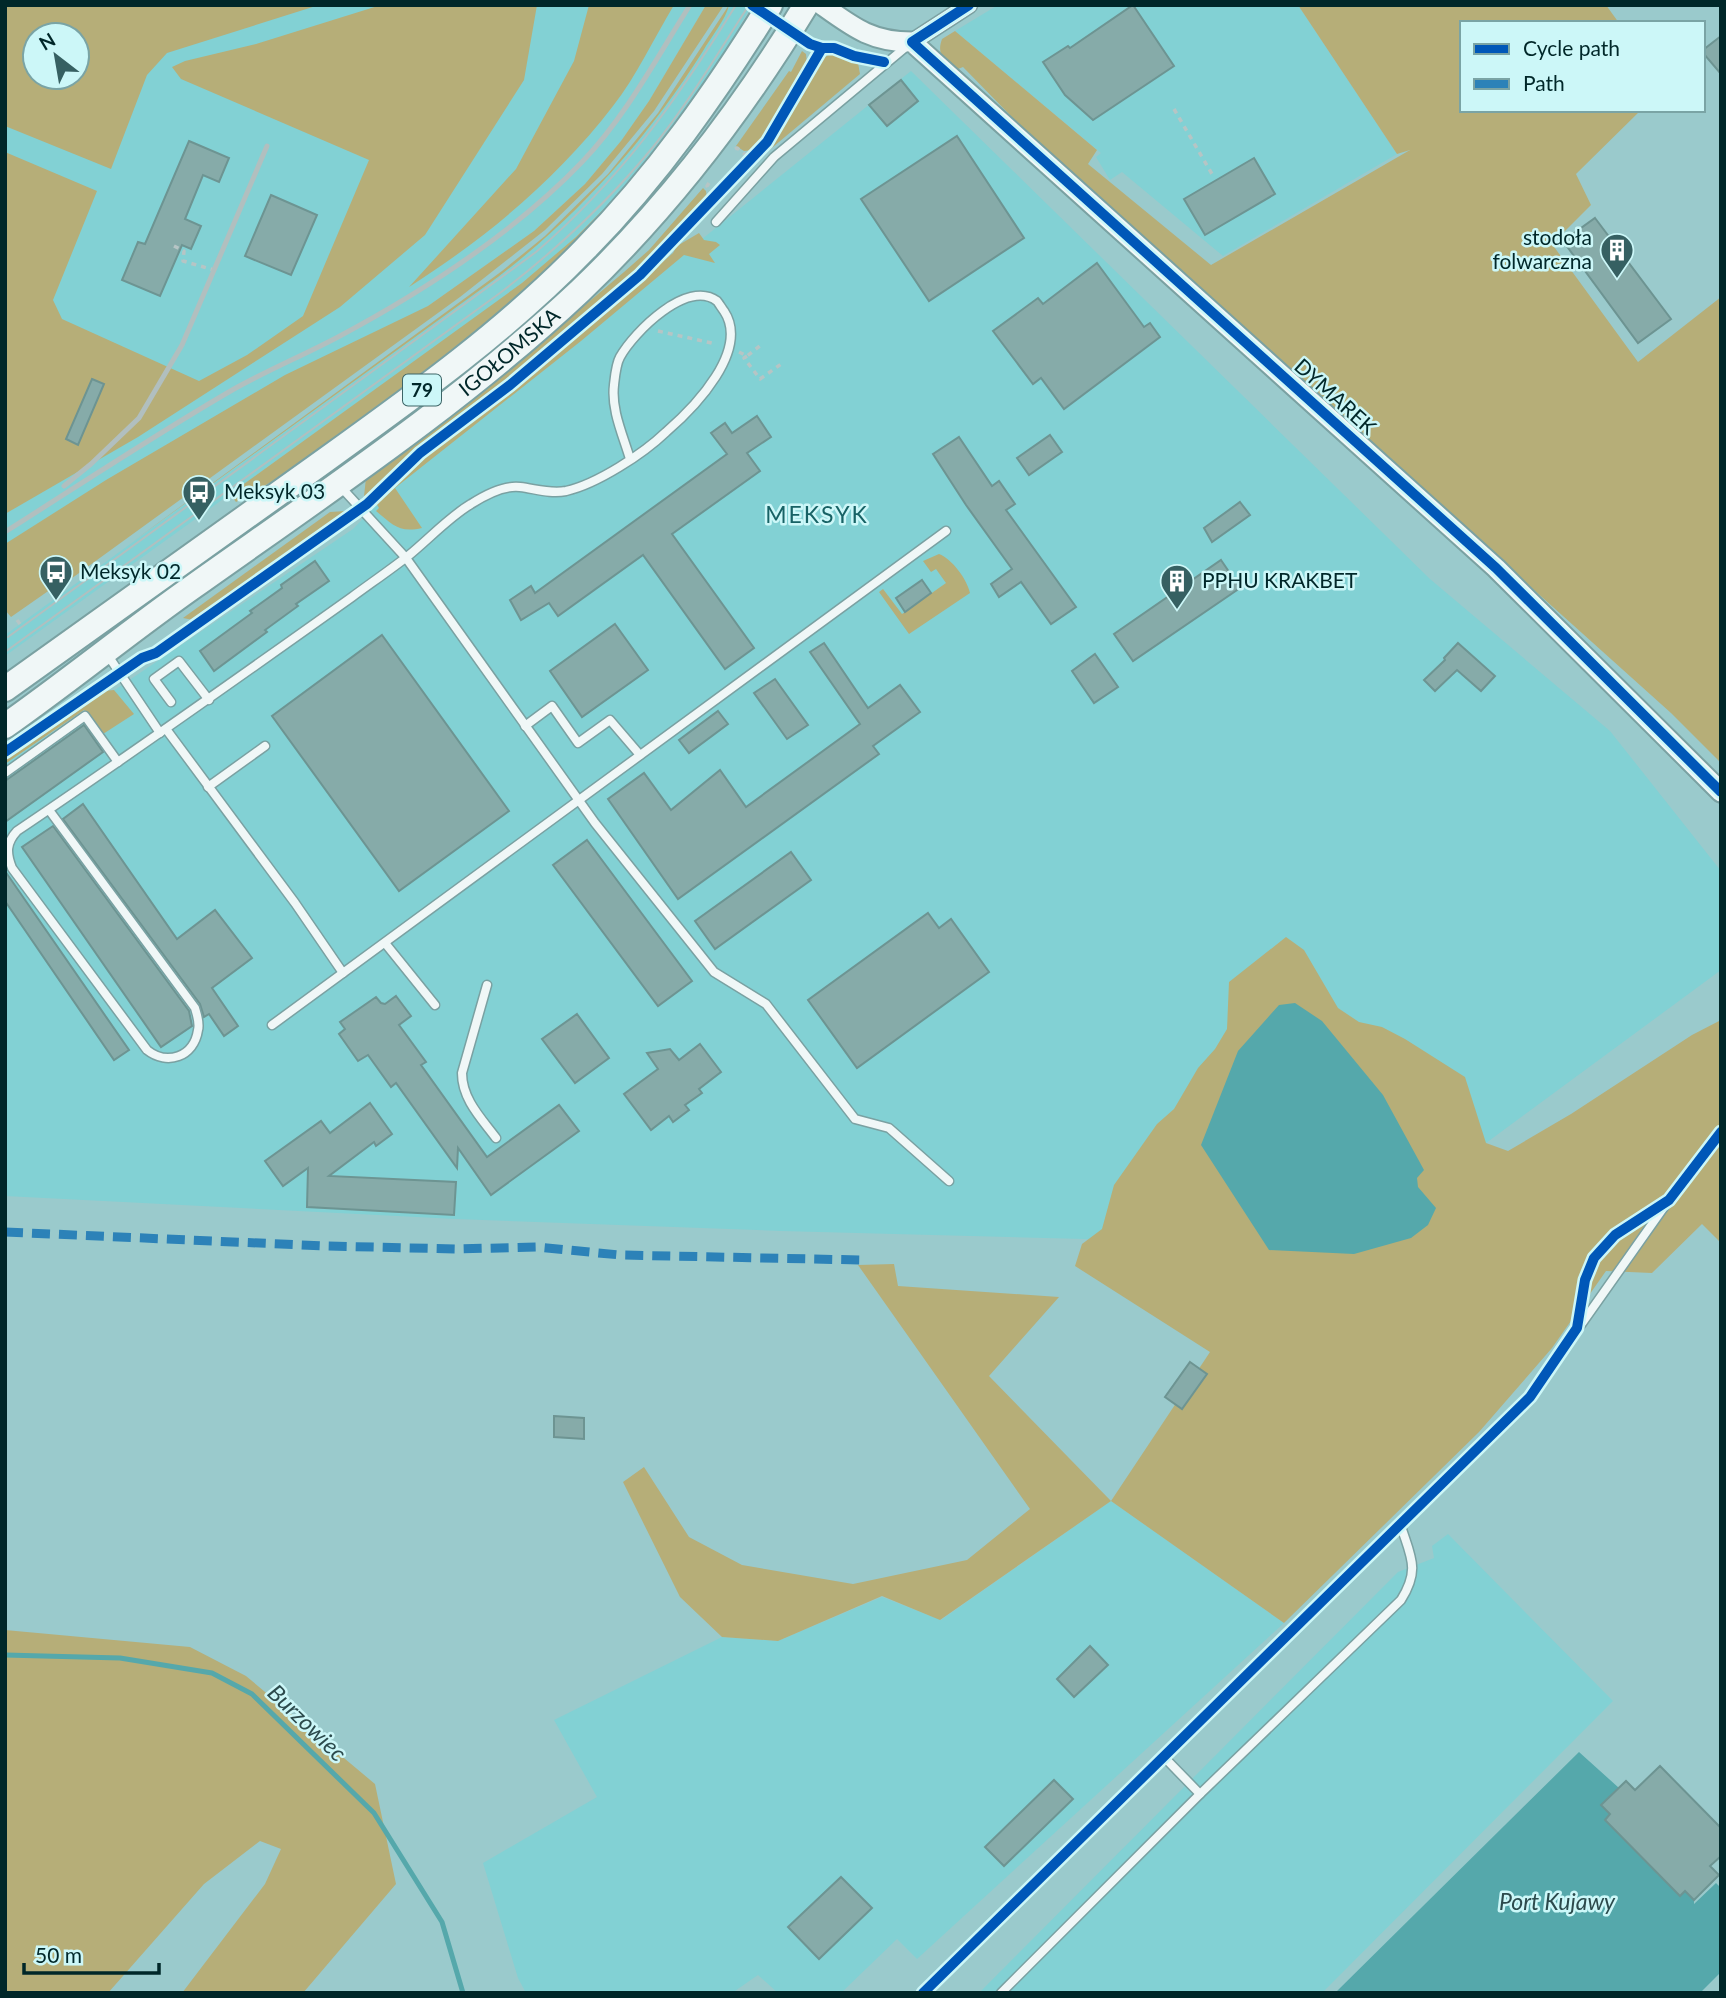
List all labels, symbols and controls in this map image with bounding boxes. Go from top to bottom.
north arrow [21,21,91,91]
legend [1460,21,1705,112]
text: N [35,27,59,55]
text: Cycle path [1523,35,1620,60]
text: Path [1523,70,1565,95]
place label: stodoła folwarczna [1492,224,1592,273]
building icon: stodoła folwarczna [1598,231,1636,280]
street label: IGOŁOMSKA [453,301,565,401]
street label: DYMAREK [1290,353,1382,439]
road number: 79 [403,374,441,406]
bus stop icon: Meksyk 03 [180,473,218,522]
place label: Meksyk 03 [224,478,325,503]
district label: MEKSYK [765,500,869,528]
bus stop icon: Meksyk 02 [37,553,75,602]
place label: Meksyk 02 [80,558,181,583]
building icon: PPHU KRAKBET [1158,562,1196,611]
place label: PPHU KRAKBET [1202,567,1358,592]
water label: Burzowiec [263,1678,353,1766]
water label: Port Kujawy [1499,1887,1616,1915]
scale bar [24,1932,159,1976]
text: 50 m [35,1942,82,1967]

